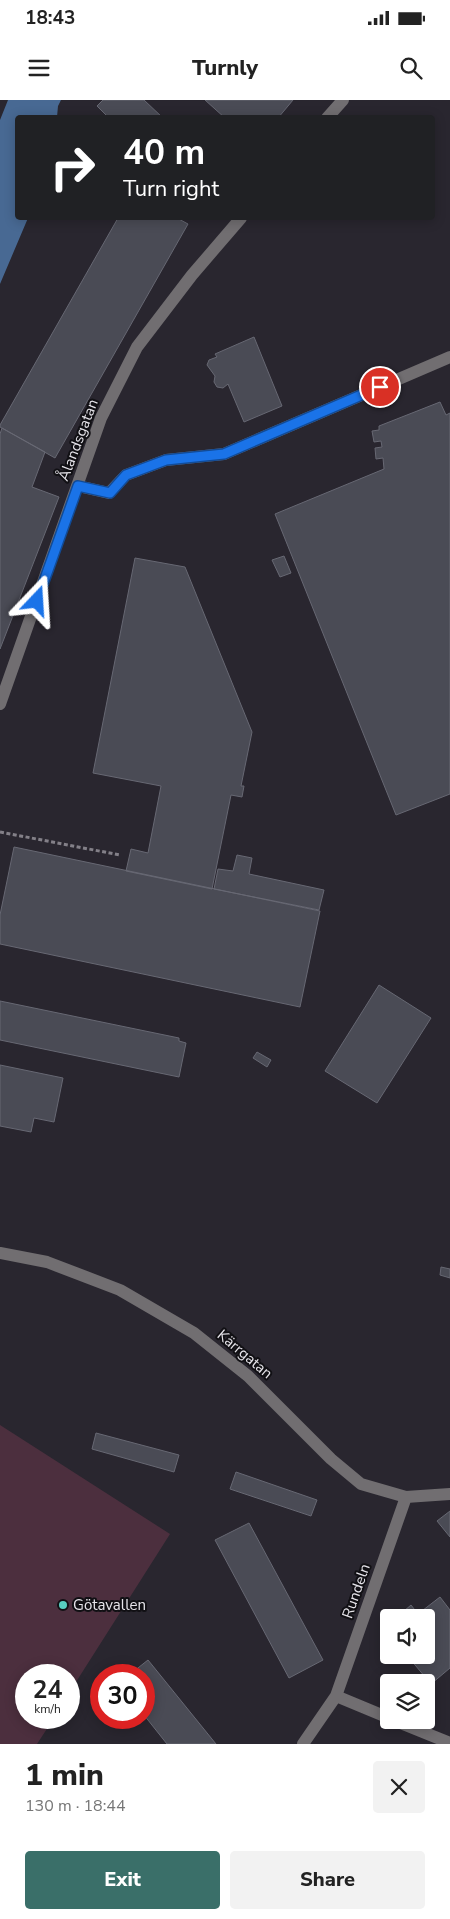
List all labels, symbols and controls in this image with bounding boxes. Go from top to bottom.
text: 18:43 [25,5,75,31]
text: Turnly [192,53,258,83]
icon: menu [25,54,53,82]
icon: search [397,54,425,82]
text: 40 m [123,129,205,176]
icon: right [40,135,105,200]
text: Turn right [123,174,219,204]
pin [359,366,401,408]
icon: arrive [366,373,394,401]
street label: Ålandsgatan [52,396,103,484]
position arrow [10,574,62,626]
street label: Kärrgatan [213,1325,277,1383]
street label: Rundeln [337,1561,375,1621]
place label: Götavallen [73,1595,146,1615]
marker: Götavallen [57,1599,69,1611]
map controls [380,1609,435,1729]
button: sound [380,1609,435,1664]
speed limit sign: 30 [90,1664,155,1729]
text: 24 [32,1673,63,1707]
button: layers [380,1674,435,1729]
text: km/h [34,1701,61,1717]
text: 1 min [25,1755,104,1796]
button: close [373,1761,425,1813]
text: 130 m · 18:44 [25,1795,126,1817]
button: Exit [25,1851,220,1909]
button: Share [230,1851,425,1909]

